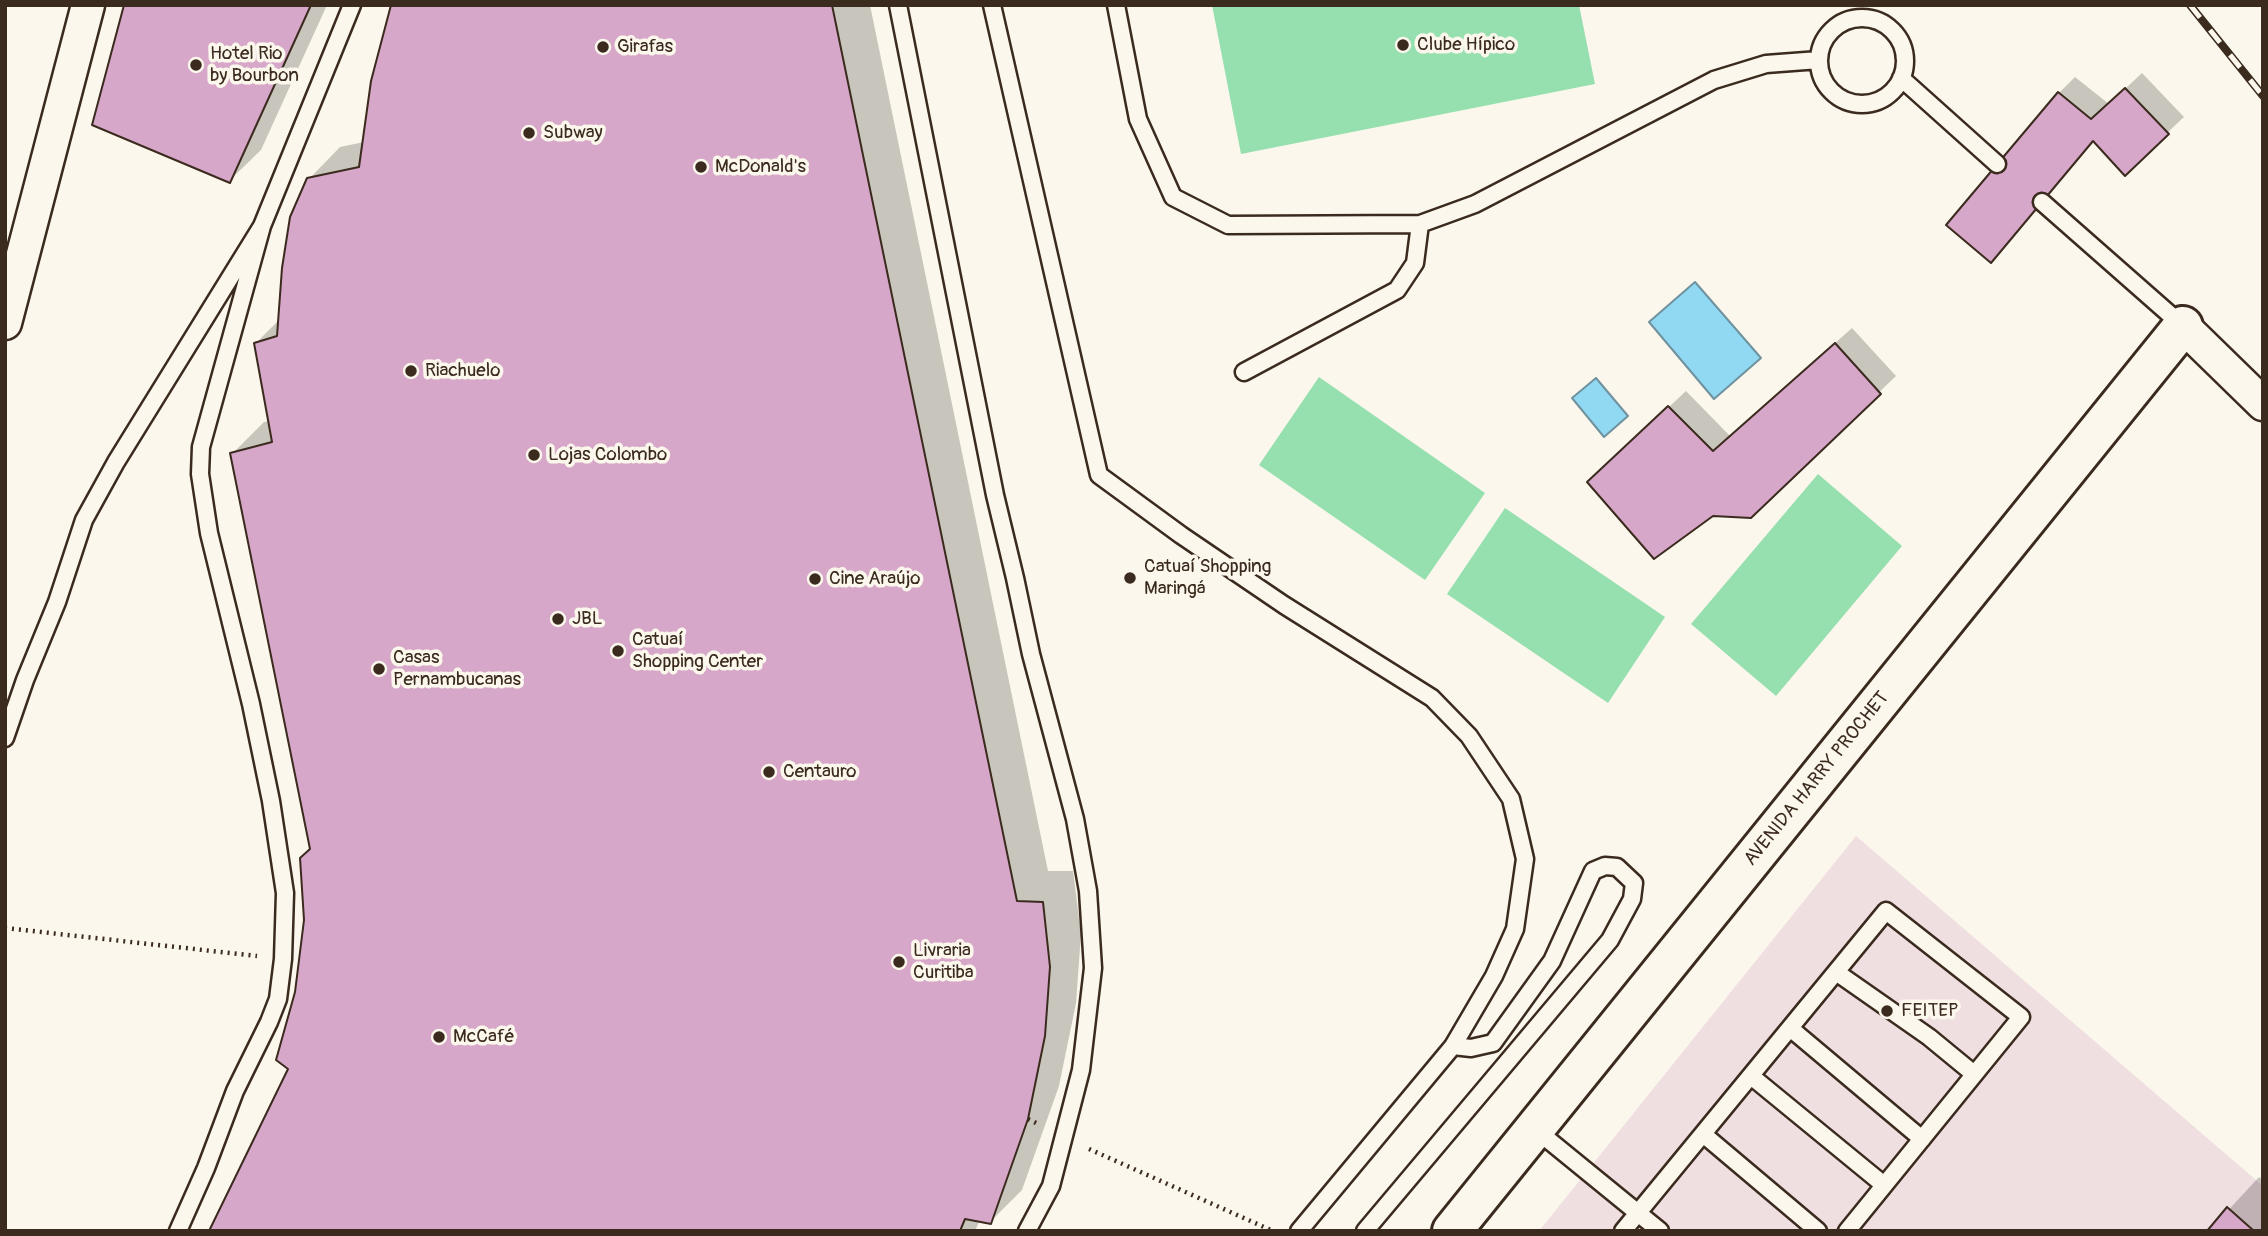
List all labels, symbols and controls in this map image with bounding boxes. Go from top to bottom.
place label: Clube Hípico [1417,34,1515,56]
place label: Girafas [617,36,673,58]
marker: Clube Hípico [1395,37,1411,53]
marker: Girafas [595,39,611,55]
place label: Hotel Rio by Bourbon [210,43,299,87]
marker: Hotel Rio by Bourbon [188,57,204,73]
place label: Subway [543,122,603,144]
marker: Subway [521,125,537,141]
place label: McDonald's [715,156,806,178]
marker: McDonald's [693,159,709,175]
place label: Riachuelo [425,360,500,382]
marker: Riachuelo [403,363,419,379]
place label: Lojas Colombo [548,444,667,466]
marker: Lojas Colombo [526,447,542,463]
place label: Catuaí Shopping Maringá [1144,556,1271,600]
place label: Cine Araújo [829,568,921,590]
marker: Catuaí Shopping Maringá [1122,570,1138,586]
marker: Cine Araújo [807,571,823,587]
place label: JBL [572,608,603,630]
marker: JBL [550,611,566,627]
place label: Catuaí Shopping Center [632,629,763,673]
marker: Catuaí Shopping Center [610,643,626,659]
place label: Casas Pernambucanas [393,647,521,691]
marker: Casas Pernambucanas [371,661,387,677]
street label: AVENIDA HARRY PROCHET [1740,687,1894,871]
place label: Centauro [783,761,857,783]
marker: Centauro [761,764,777,780]
place label: Livraria Curitiba [913,940,974,984]
marker: Livraria Curitiba [891,954,907,970]
place label: FEITEP [1901,1000,1959,1022]
marker: FEITEP [1879,1003,1895,1019]
place label: McCafé [453,1026,515,1048]
marker: McCafé [431,1029,447,1045]

